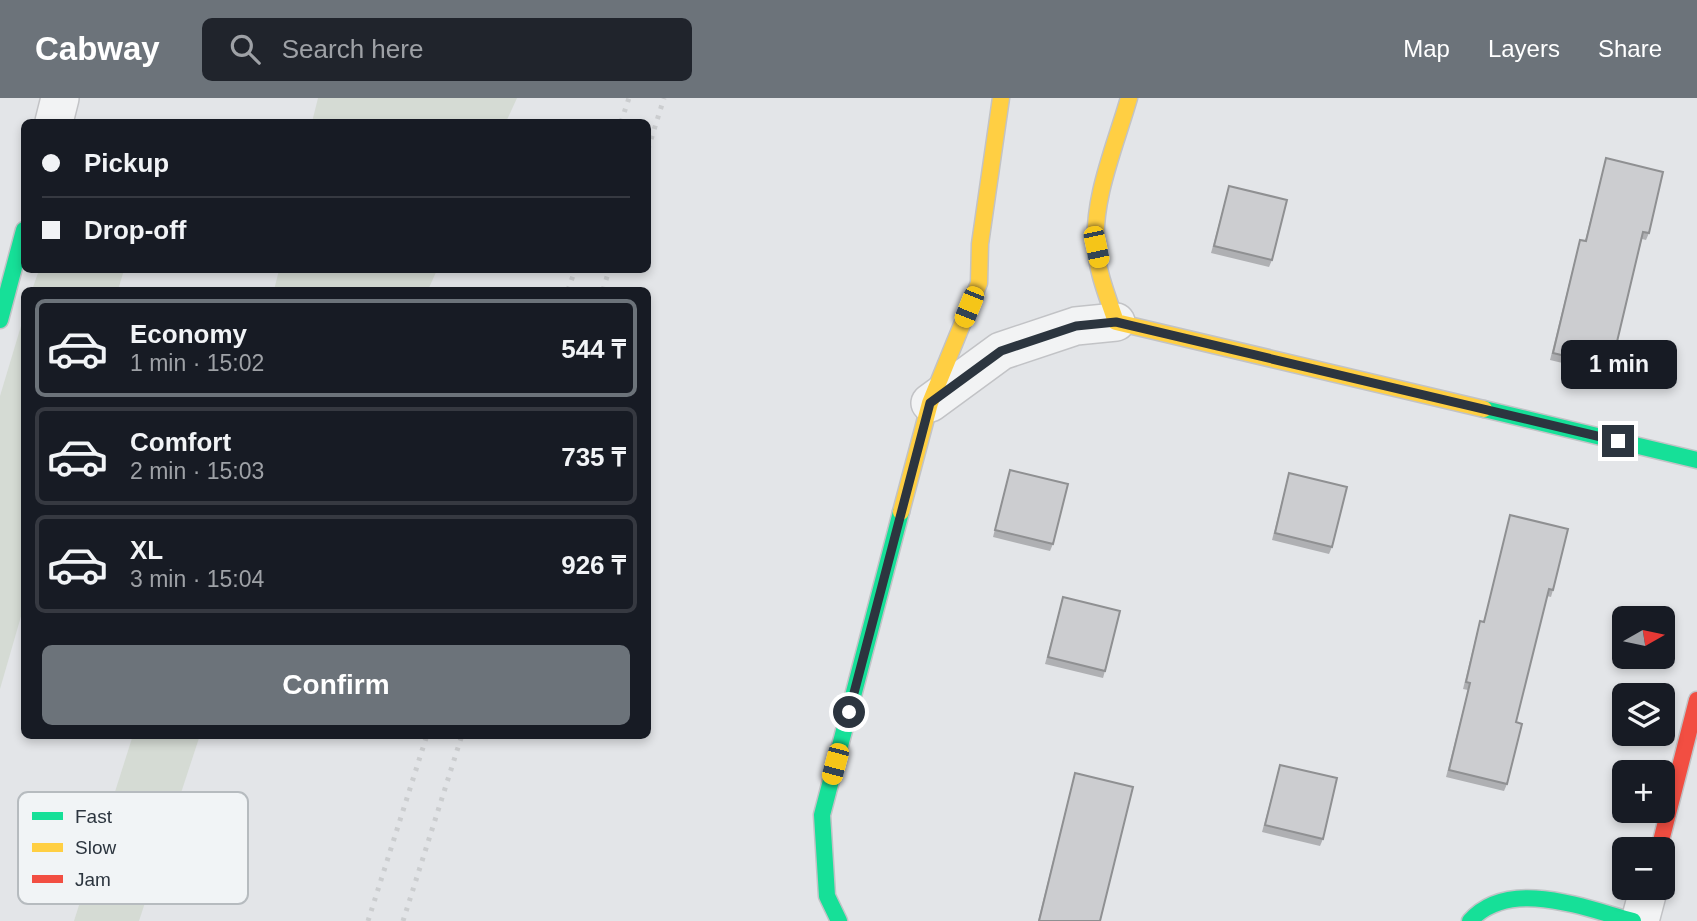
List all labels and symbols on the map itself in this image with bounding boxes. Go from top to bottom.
car [1082,224,1111,270]
car [952,284,987,330]
callout: 1 min [1560,340,1676,388]
route end [1602,425,1634,457]
north arrow [1612,606,1675,668]
route start [833,696,865,728]
car [820,741,851,787]
legend [18,792,248,904]
text: Fast [75,806,113,827]
text: Slow [75,837,116,858]
text: Jam [75,869,111,890]

